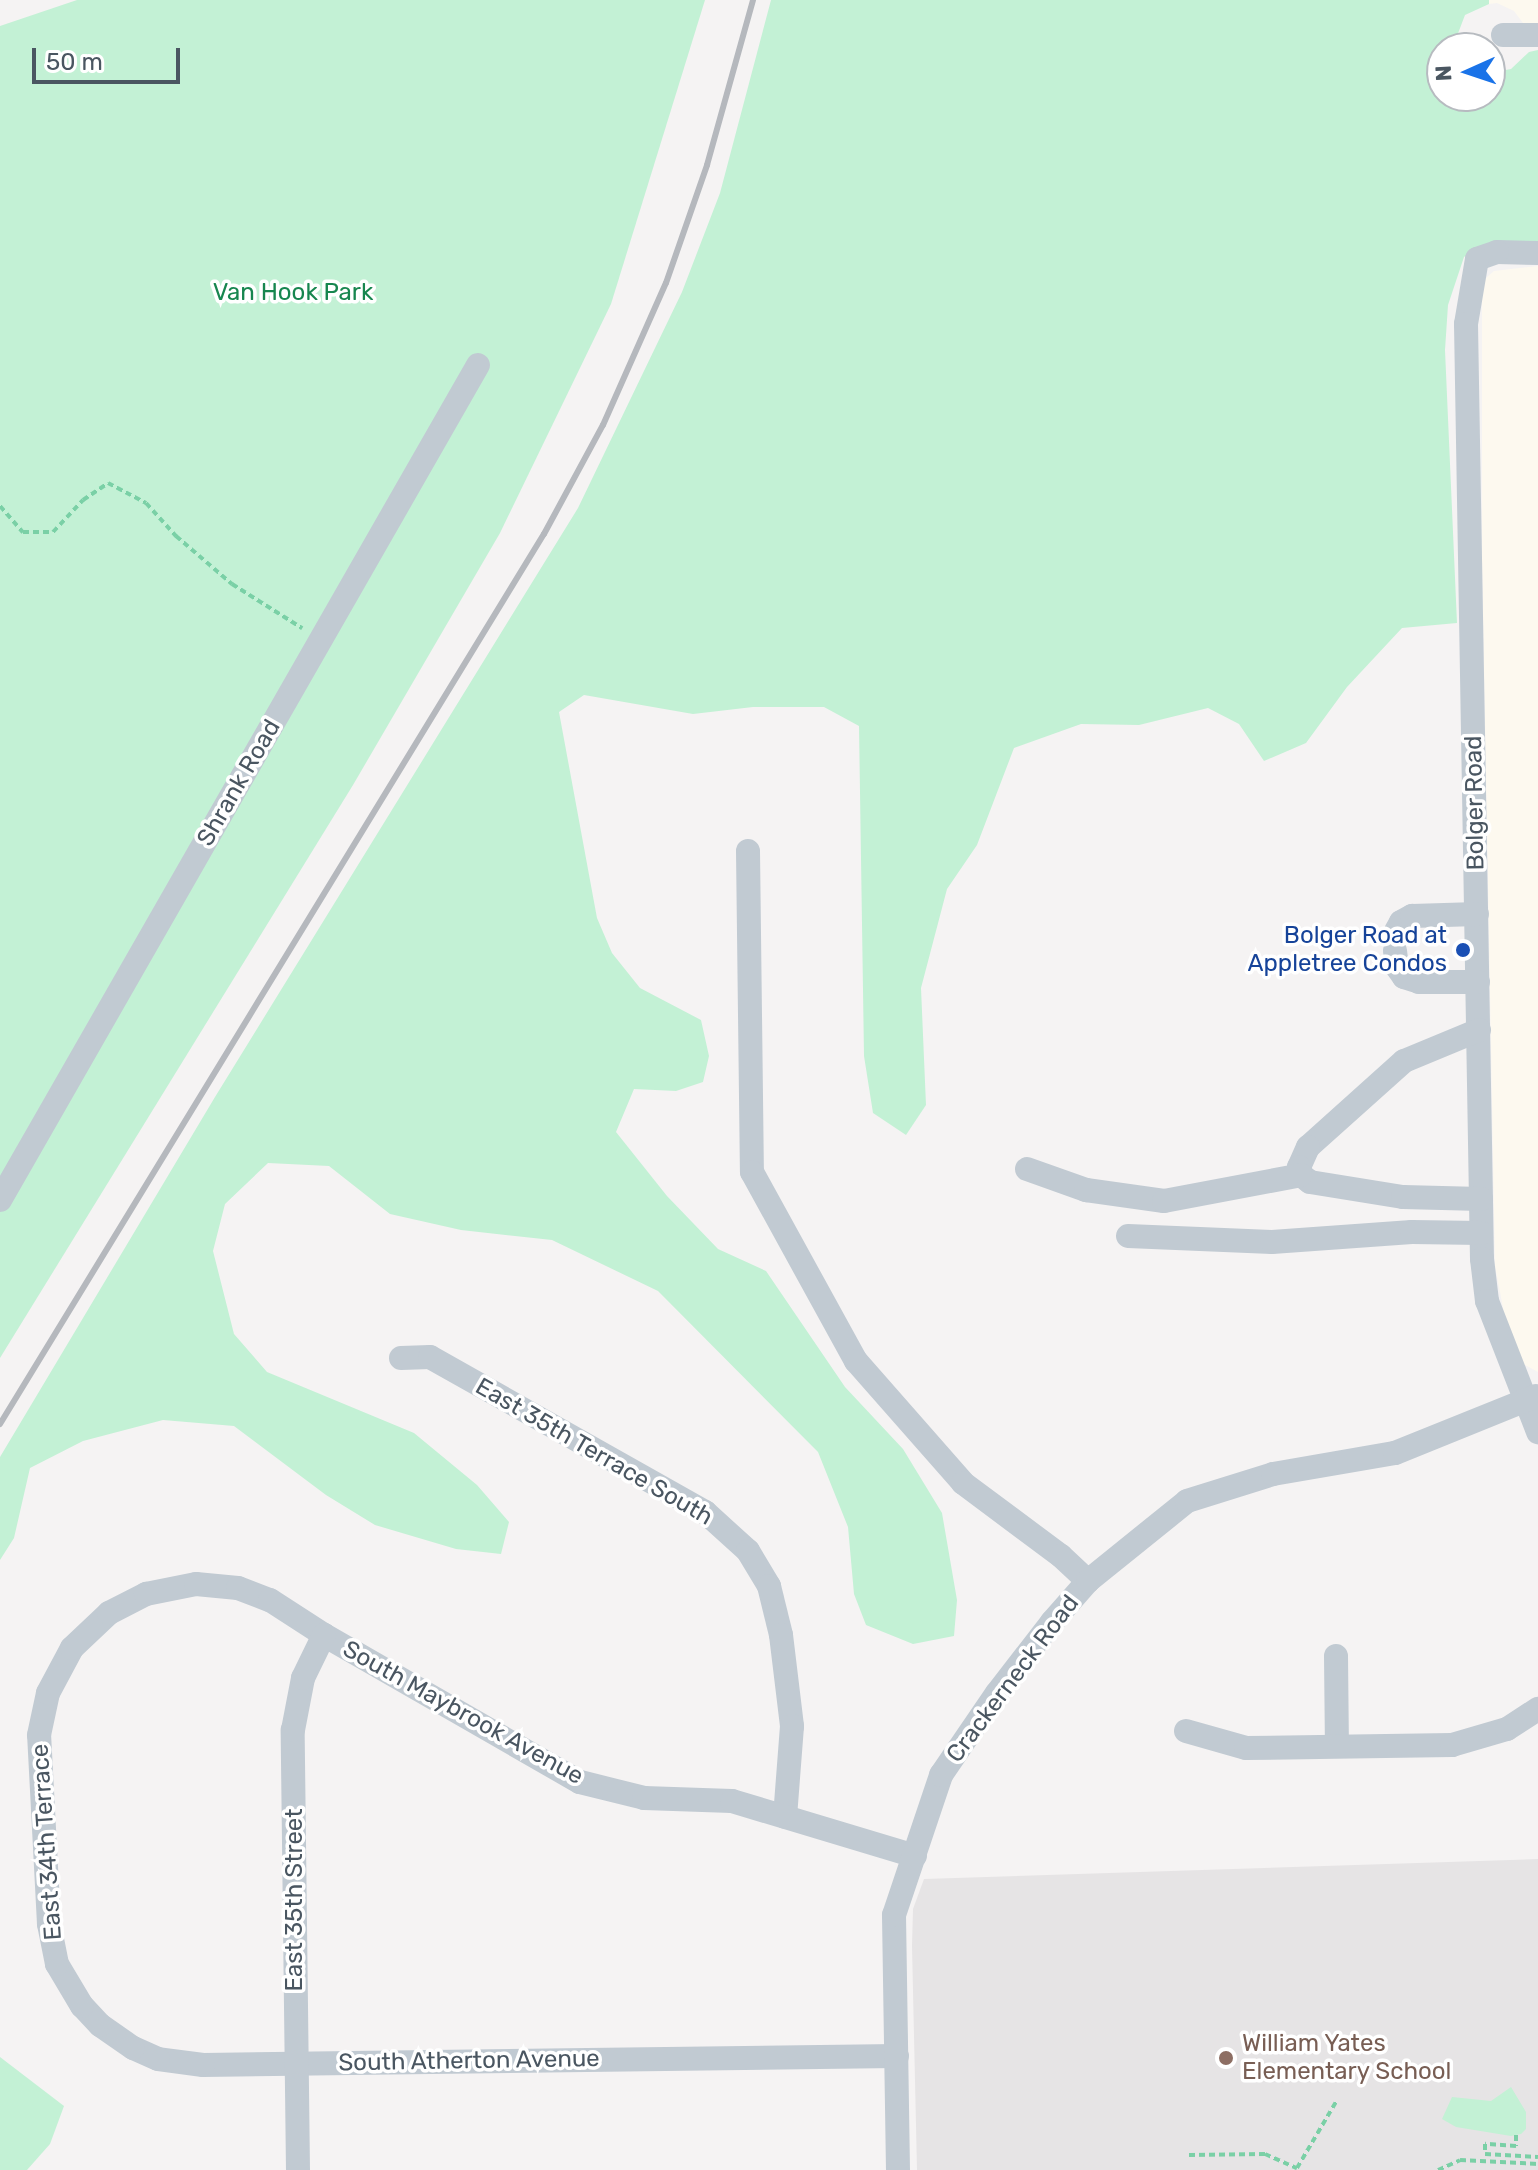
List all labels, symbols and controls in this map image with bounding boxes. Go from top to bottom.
scale bar [36,32,184,82]
north arrow [1426,32,1506,112]
text: 50 m [46,48,103,76]
text: N [1430,65,1457,82]
park label: Van Hook Park [213,279,373,307]
street label: Shrank Road [191,715,287,851]
street label: Bolger Road [1459,735,1491,871]
place label: Bolger Road at Appletree Condos [1247,922,1447,978]
marker: Bolger Road at Appletree Condos [1454,941,1472,959]
street label: East 35th Terrace South [470,1372,718,1532]
street label: Crackerneck Road [941,1590,1085,1768]
street label: South Maybrook Avenue [337,1635,589,1791]
street label: East 34th Terrace [26,1742,68,1942]
street label: East 35th Street [281,1808,309,1992]
place label: William Yates Elementary School [1242,2030,1452,2086]
street label: South Atherton Avenue [337,2044,601,2078]
marker: William Yates Elementary School [1217,2049,1235,2067]

